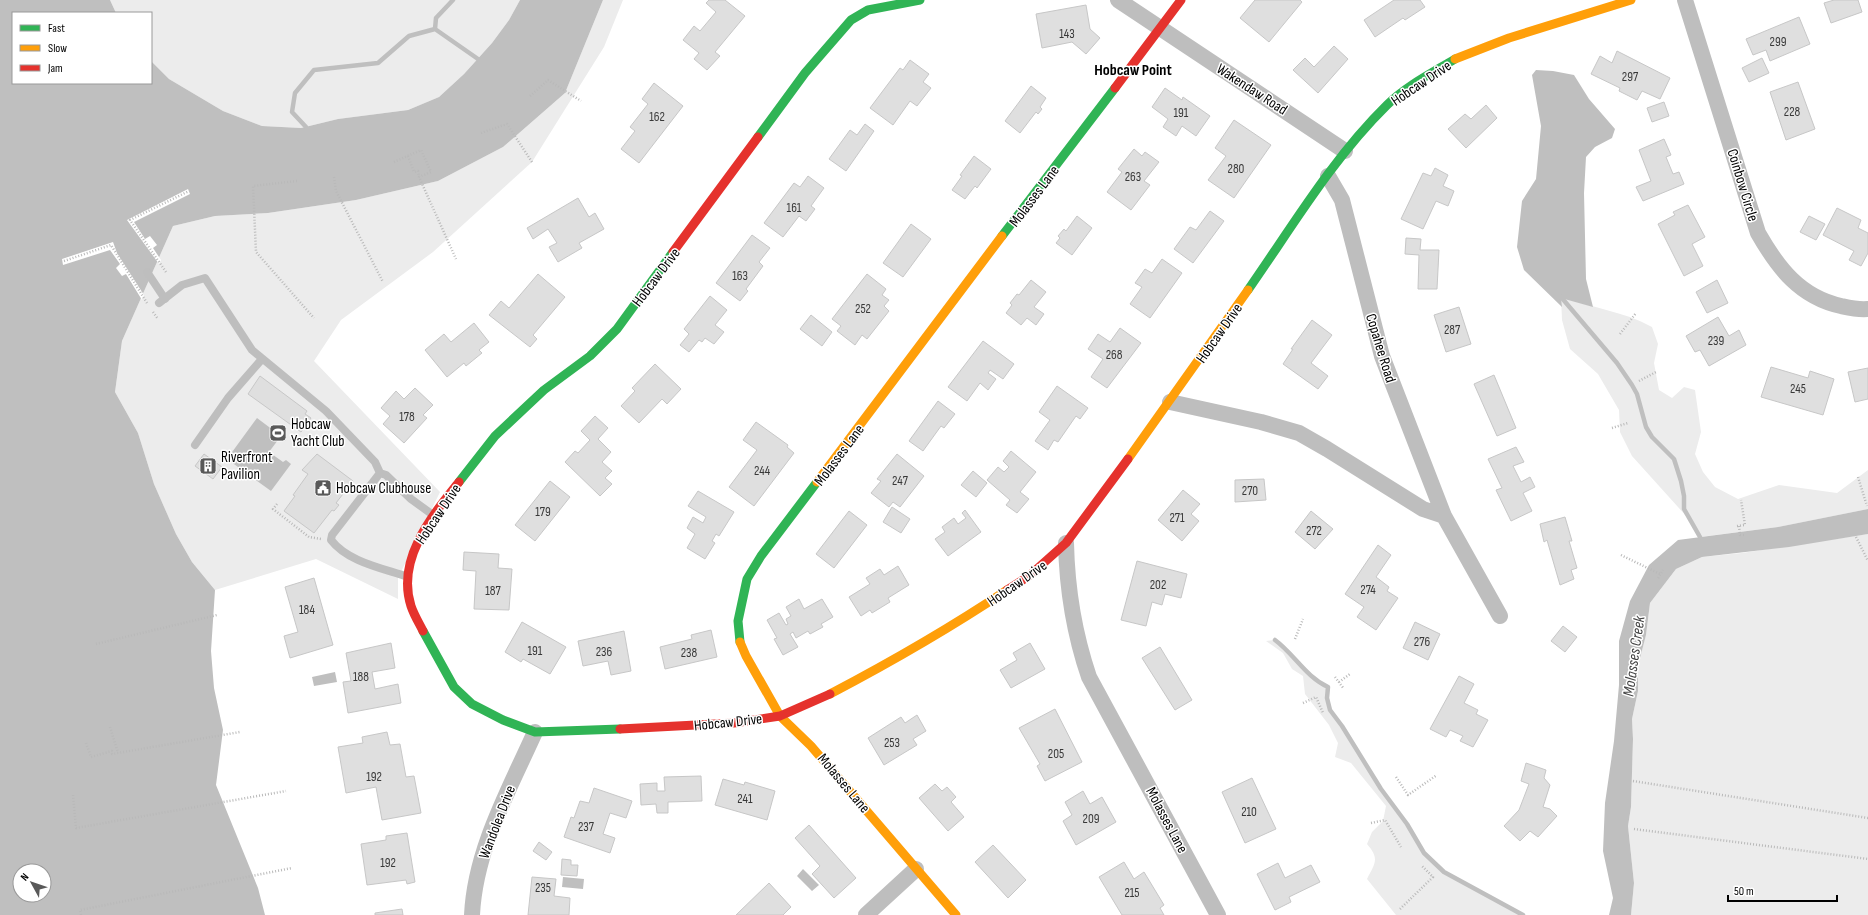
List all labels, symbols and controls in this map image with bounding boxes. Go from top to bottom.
legend [12,12,152,84]
text: Fast [48,21,65,36]
house number: 143 [1059,26,1075,42]
house number: 299 [1770,34,1787,50]
text: Slow [48,41,67,56]
street label: Hobcaw Drive [1388,56,1455,110]
street label: Wakendaw Road [1213,59,1291,119]
text: Jam [47,61,63,76]
district label: Hobcaw Point [1094,61,1172,80]
house number: 297 [1622,69,1639,85]
house number: 228 [1784,104,1801,120]
house number: 191 [1174,105,1189,121]
house number: 162 [649,109,665,125]
street label: Coinbow Circle [1723,147,1763,224]
house number: 280 [1228,161,1245,177]
street label: Molasses Lane [1005,162,1064,231]
house number: 263 [1125,169,1141,185]
house number: 161 [787,200,802,216]
street label: Hobcaw Drive [628,244,685,310]
house number: 163 [732,268,748,284]
street label: Hobcaw Drive [1192,300,1247,367]
house number: 252 [855,301,871,317]
street label: Copahee Road [1361,311,1400,385]
house number: 287 [1444,322,1461,338]
house number: 239 [1708,333,1725,349]
house number: 268 [1106,347,1123,363]
house number: 245 [1790,381,1806,397]
house number: 178 [399,409,415,425]
place label: Hobcaw Yacht Club [291,415,344,451]
street label: Molasses Lane [810,421,869,490]
sports icon: Hobcaw Yacht Club [268,423,288,443]
place label: Riverfront Pavilion [221,448,273,484]
building icon: Riverfront Pavilion [198,456,218,476]
house number: 244 [754,463,771,479]
house number: 247 [892,473,909,489]
public building icon: Hobcaw Clubhouse [313,478,333,498]
place label: Hobcaw Clubhouse [336,479,431,498]
street label: Hobcaw Drive [411,481,465,548]
house number: 270 [1242,483,1258,499]
house number: 179 [535,504,551,520]
house number: 271 [1169,510,1185,526]
house number: 272 [1306,523,1322,539]
street label: Hobcaw Drive [984,556,1051,611]
house number: 202 [1150,577,1166,593]
house number: 274 [1360,582,1376,598]
house number: 187 [485,583,501,599]
house number: 184 [299,602,316,618]
water label: Molasses Creek [1619,614,1650,698]
house number: 276 [1414,634,1430,650]
house number: 191 [528,643,543,659]
house number: 236 [596,644,613,660]
house number: 238 [681,645,698,661]
house number: 188 [353,669,369,685]
street label: Hobcaw Drive [693,709,763,736]
house number: 253 [884,735,900,751]
house number: 205 [1048,746,1064,762]
street label: Molasses Lane [813,750,874,817]
house number: 192 [366,769,382,785]
street label: Wandolea Drive [475,783,520,862]
street label: Molasses Lane [1141,784,1192,856]
house number: 241 [737,791,753,807]
house number: 210 [1241,804,1257,820]
house number: 209 [1083,811,1100,827]
house number: 237 [578,819,595,835]
house number: 192 [380,855,396,871]
north arrow [12,863,52,903]
text: N [18,870,32,883]
scale bar [1728,877,1837,903]
house number: 235 [535,880,551,896]
text: 50 m [1734,884,1754,899]
house number: 215 [1124,885,1140,901]

